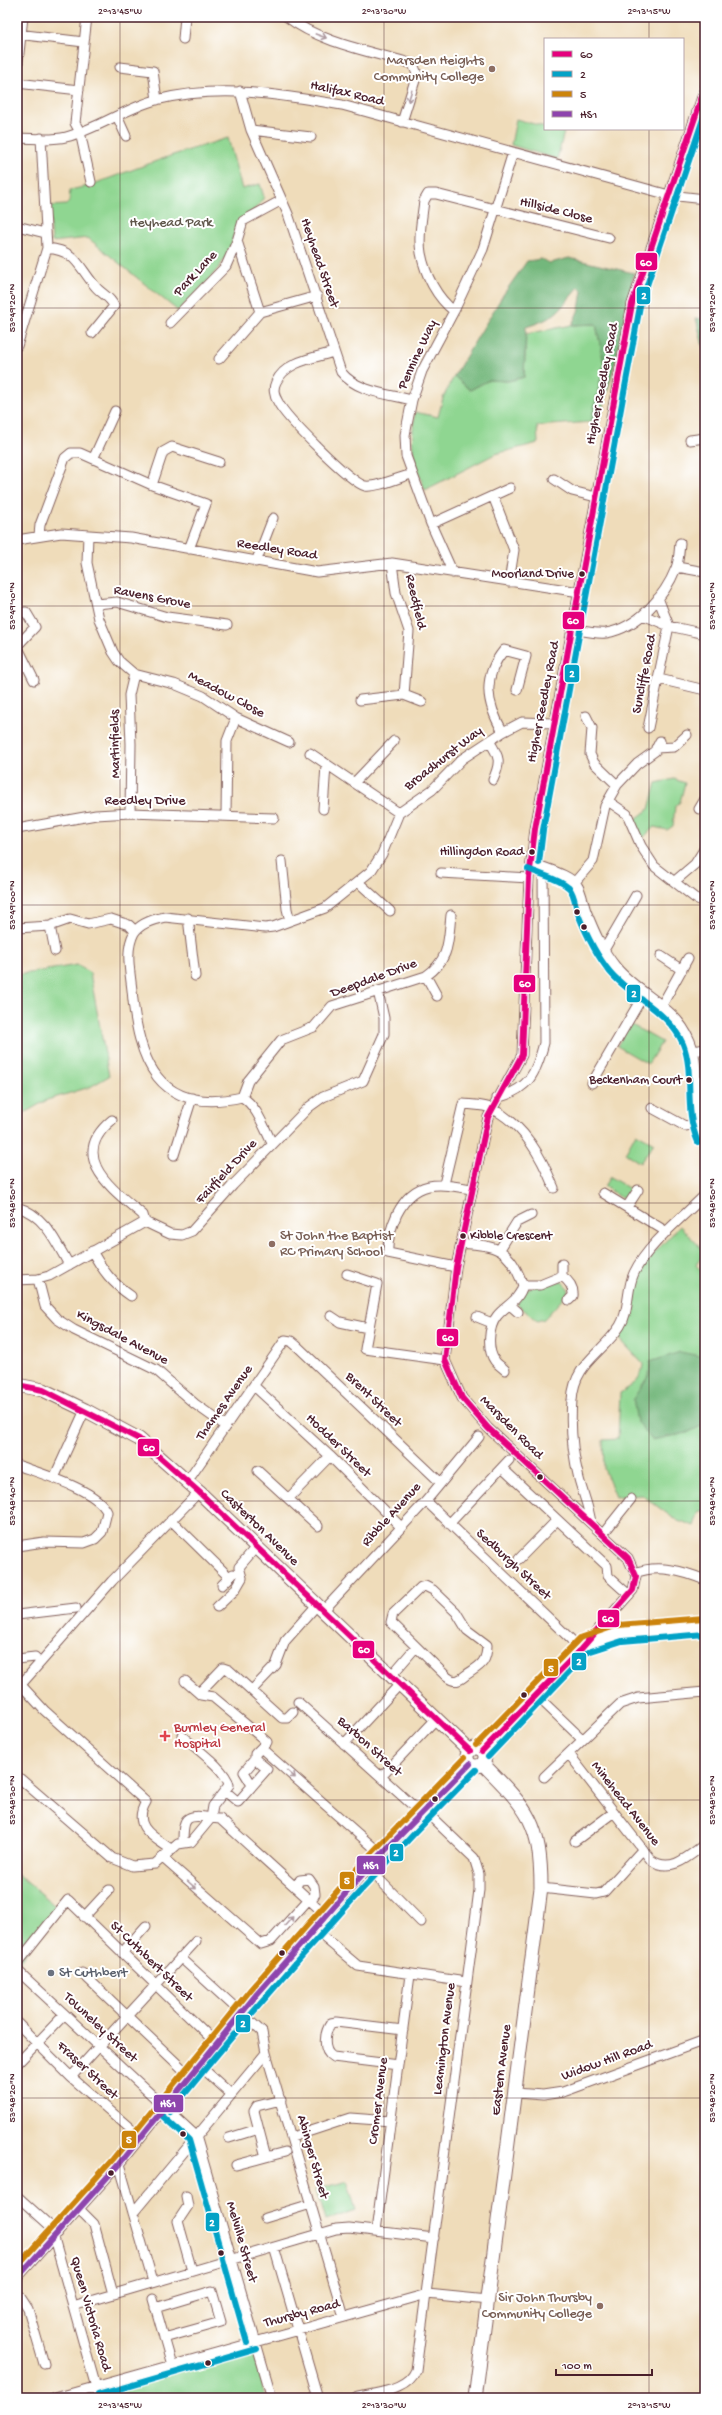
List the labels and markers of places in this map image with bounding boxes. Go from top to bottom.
place label: Marsden Heights Community College [374,53,485,86]
marker: Marsden Heights Community College [487,64,497,74]
place label: Moorland Drive [492,567,574,582]
marker: Moorland Drive [577,569,587,579]
place label: Hillingdon Road [440,845,525,860]
marker: Hillingdon Road [527,847,537,857]
unlabelled marker [572,907,582,917]
unlabelled marker [579,922,589,932]
place label: Beckenham Court [588,1073,684,1088]
marker: Beckenham Court [684,1075,694,1085]
place label: St John the Baptist RC Primary School [280,1228,394,1261]
place label: Kibble Crescent [470,1229,554,1244]
marker: Kibble Crescent [458,1231,468,1241]
marker: St John the Baptist RC Primary School [267,1239,277,1249]
unlabelled marker [535,1472,545,1482]
unlabelled marker [519,1690,529,1700]
place label: Burnley General Hospital [173,1720,266,1753]
marker: Burnley General Hospital [159,1730,171,1742]
unlabelled marker [430,1794,440,1804]
unlabelled marker [277,1948,287,1958]
place label: St Cuthbert [59,1965,128,1982]
marker: St Cuthbert [46,1968,56,1978]
unlabelled marker [178,2129,188,2139]
unlabelled marker [106,2168,116,2178]
unlabelled marker [216,2248,226,2258]
place label: Sir John Thursby Community College [482,2290,593,2323]
marker: Sir John Thursby Community College [595,2301,605,2311]
unlabelled marker [203,2358,213,2368]

